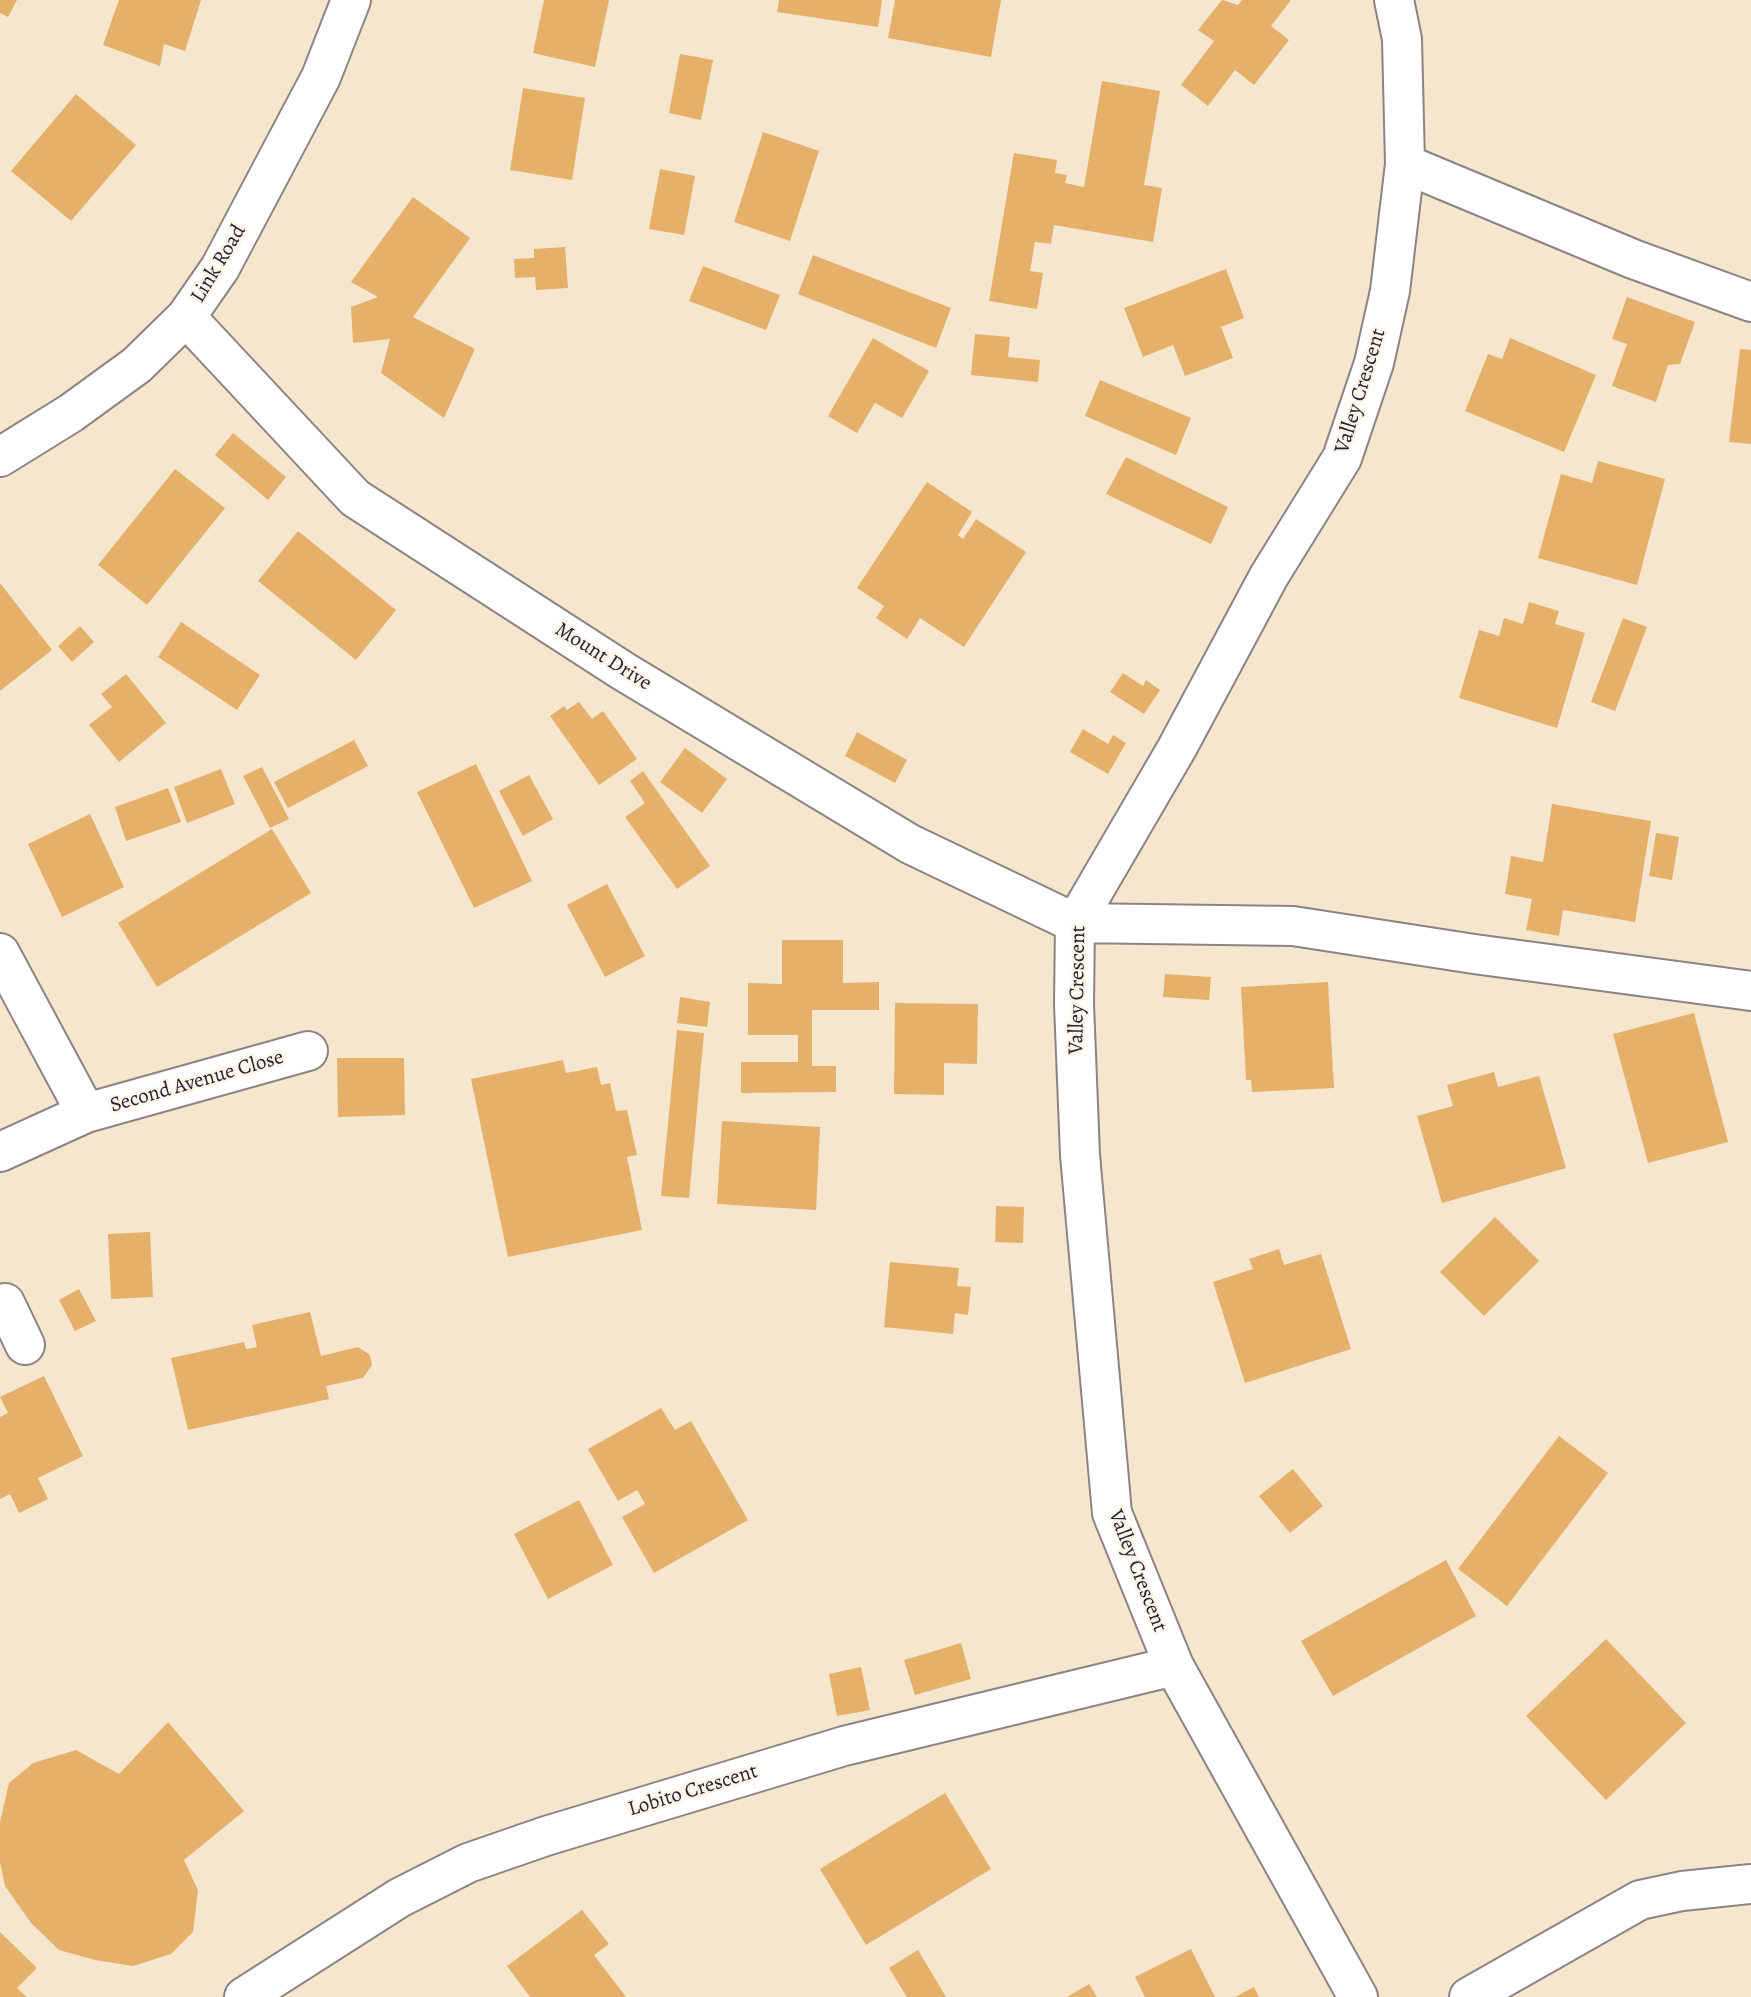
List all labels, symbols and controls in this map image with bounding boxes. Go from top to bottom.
street label: Link Road [186,220,252,308]
street label: Valley Crescent [1330,326,1392,456]
street label: Mount Drive [550,617,656,697]
street label: Valley Crescent [1064,925,1092,1055]
street label: Second Avenue Close [107,1045,287,1119]
street label: Valley Crescent [1102,1506,1172,1636]
street label: Lobito Crescent [625,1759,761,1823]

